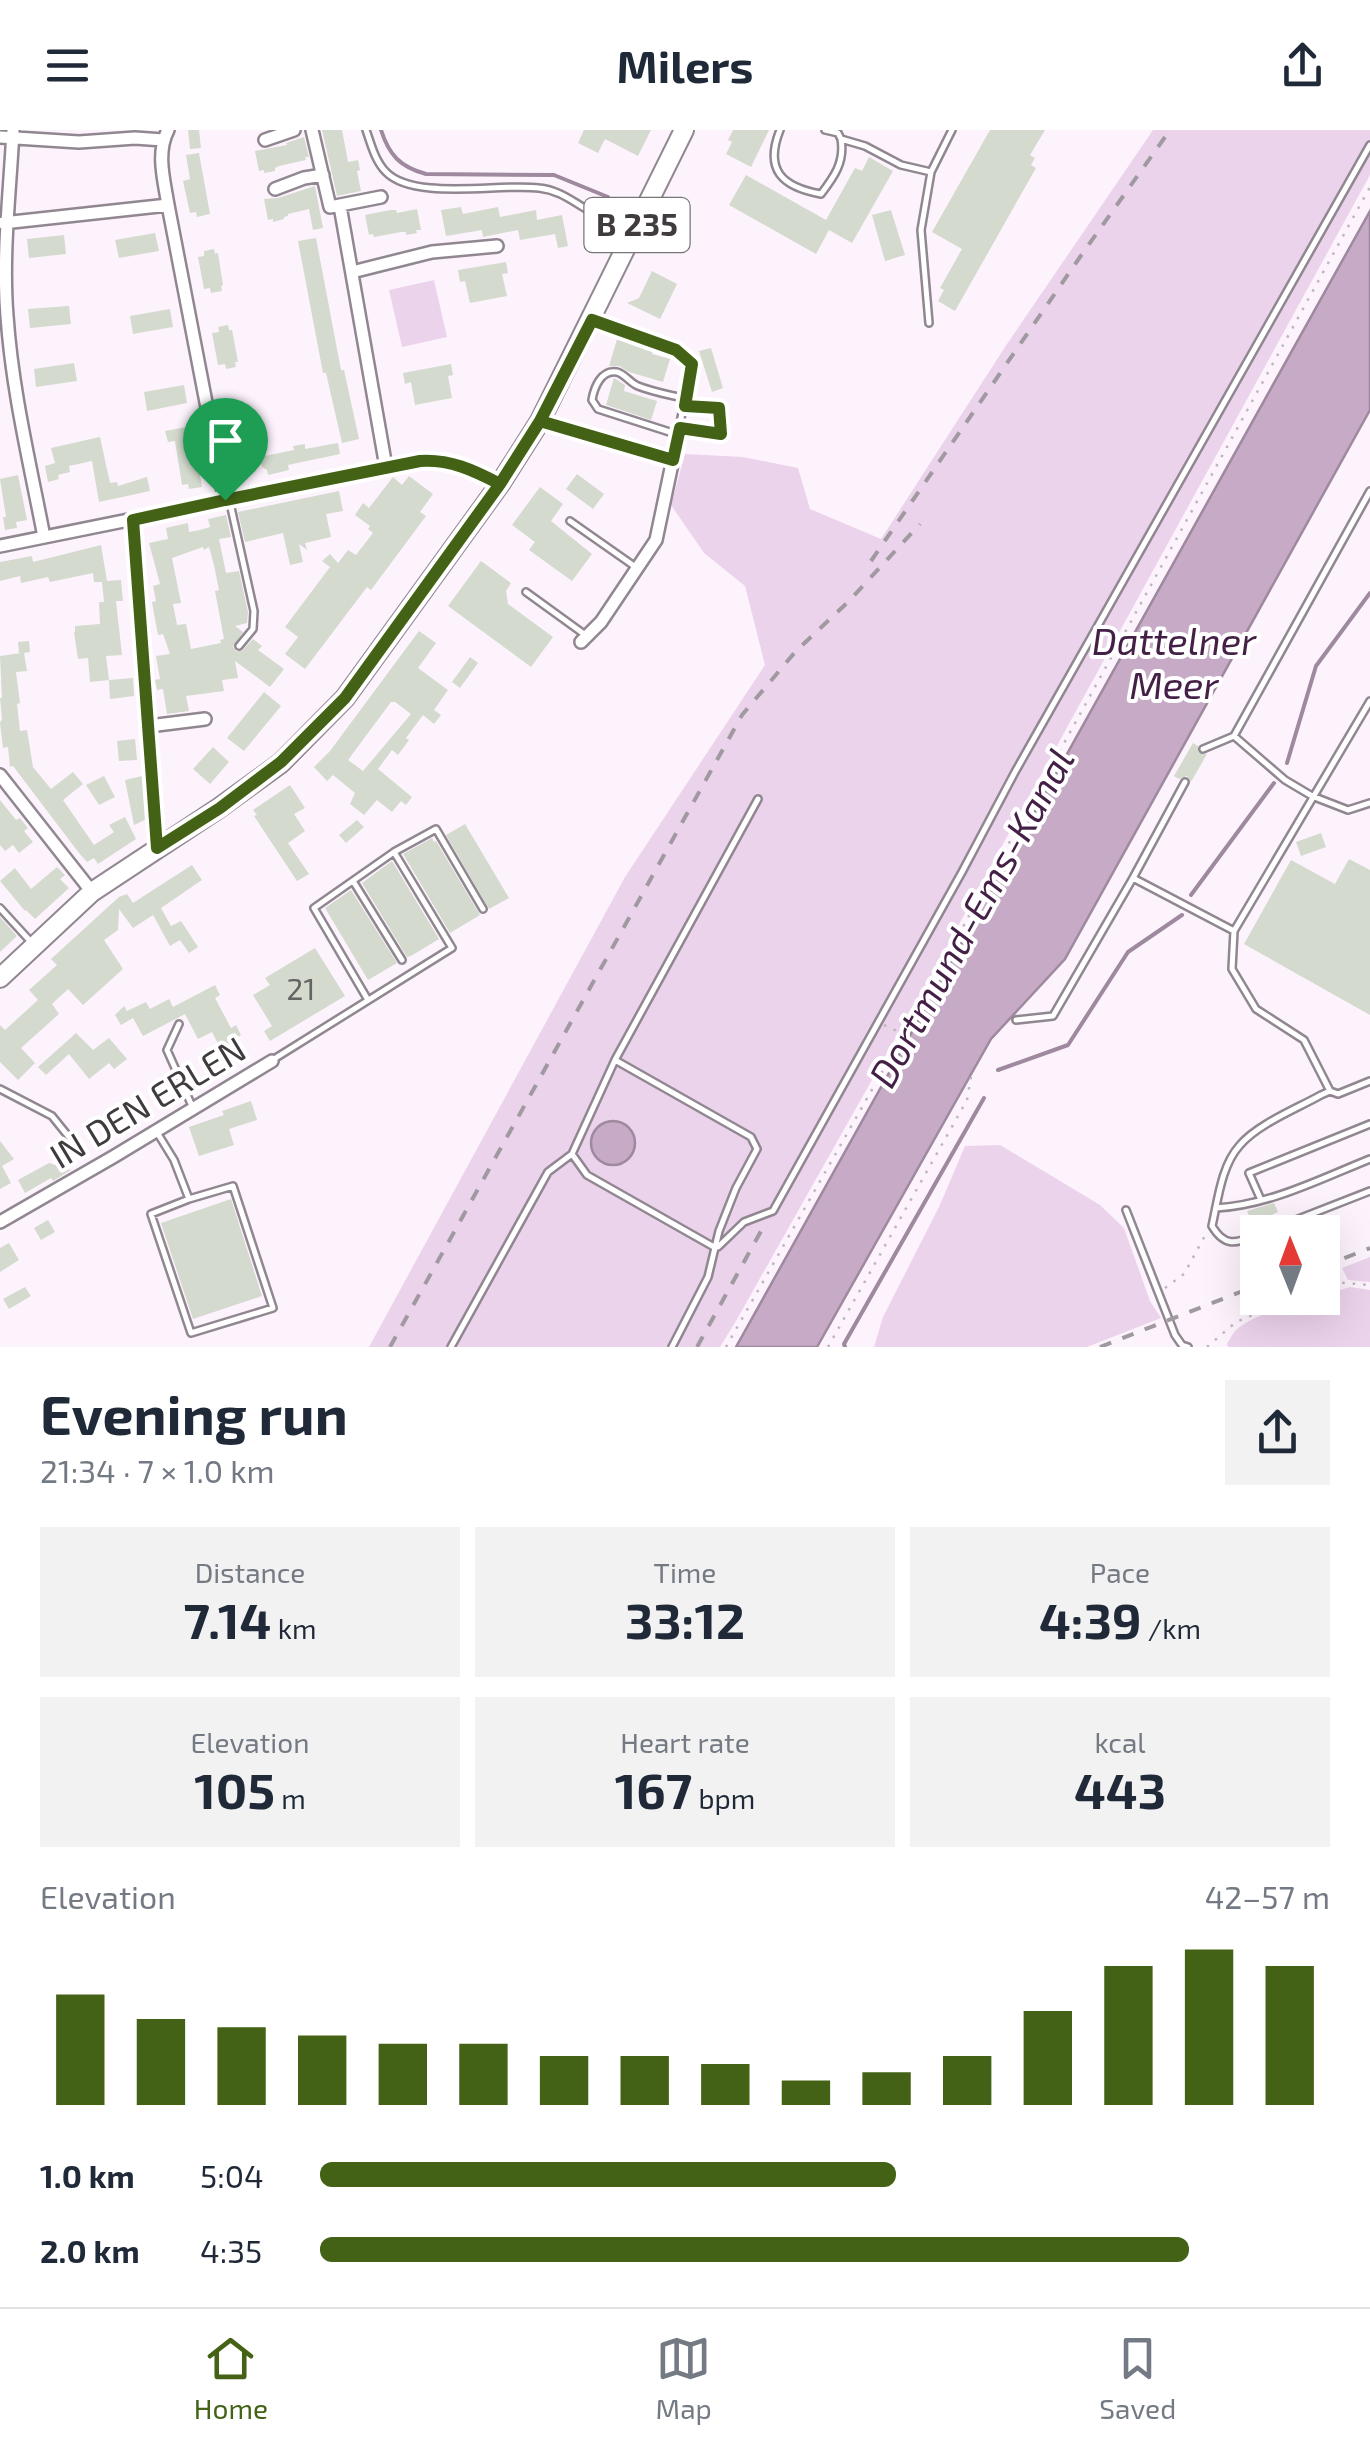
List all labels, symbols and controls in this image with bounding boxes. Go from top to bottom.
icon: menu [40,38,95,93]
text: Milers [617,38,753,92]
icon: share [1275,38,1330,93]
road number: B 235 [584,198,690,252]
pin [183,398,268,501]
icon: arrive [198,413,253,468]
water label: Dattelner Meer [1092,617,1257,707]
water label: Dortmund-Ems-Kanal [858,739,1083,1095]
house number: 21 [287,970,315,1006]
street label: IN DEN ERLEN [42,1027,252,1176]
north arrow [1240,1215,1340,1315]
map controls [1240,1215,1340,1315]
text: Evening run [40,1380,348,1446]
button: share [1225,1380,1330,1485]
text: 21:34 · 7 × 1.0 km [40,1451,275,1489]
text: Distance [195,1555,305,1589]
text: Time [654,1555,716,1589]
text: Pace [1090,1555,1150,1589]
text: 7.14 [184,1589,271,1649]
text: 33:12 [625,1589,745,1649]
text: 4:39 [1039,1589,1142,1649]
text: km [271,1611,316,1645]
text: /km [1142,1611,1201,1645]
text: Elevation [191,1725,309,1759]
text: Heart rate [620,1725,750,1759]
text: kcal [1094,1725,1146,1759]
text: 105 [194,1759,275,1819]
text: 167 [615,1759,692,1819]
text: 443 [1074,1759,1166,1819]
text: m [275,1781,306,1815]
text: bpm [692,1781,755,1815]
text: Elevation [40,1877,176,1915]
text: 42–57 m [1205,1877,1330,1915]
text: 1.0 km [40,2156,135,2194]
text: 5:04 [200,2156,264,2194]
text: 2.0 km [40,2231,140,2269]
text: 4:35 [200,2231,262,2269]
tab: Home [194,2331,268,2425]
tab: Map [656,2331,712,2425]
tab: Saved [1099,2331,1176,2425]

